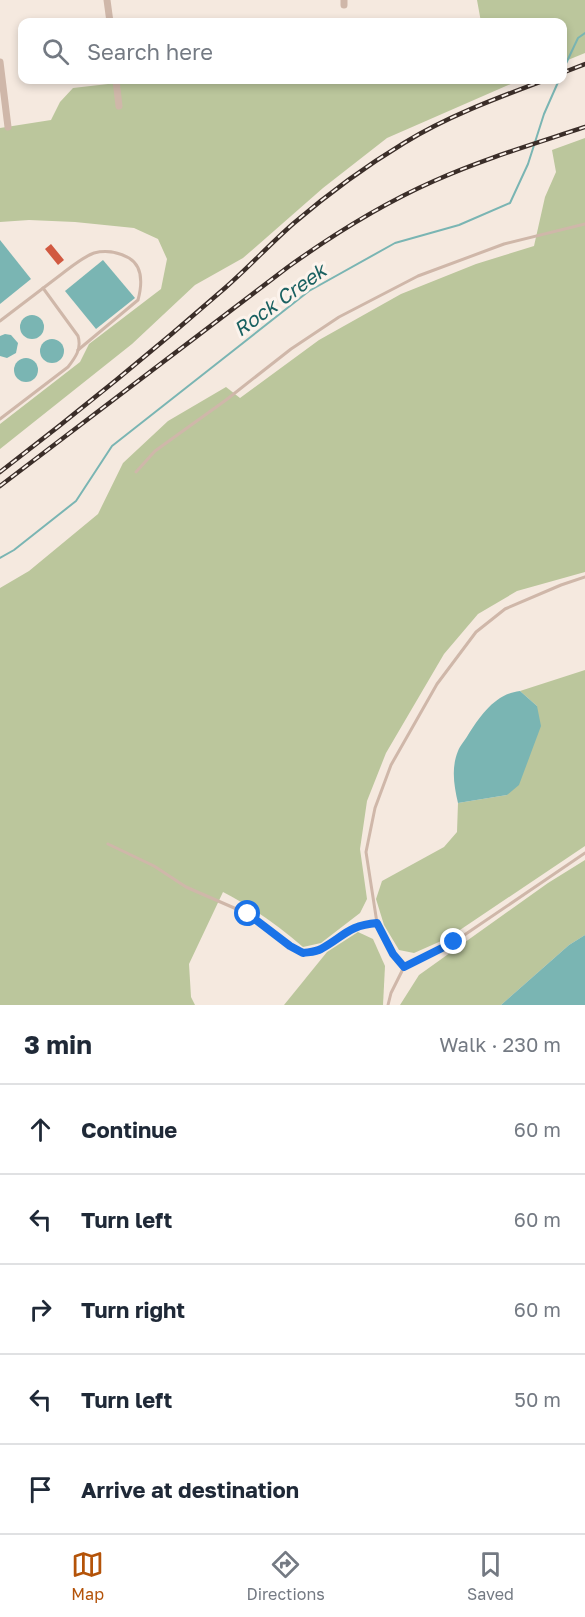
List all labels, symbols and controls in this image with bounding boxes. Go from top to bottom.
search box [18,18,567,84]
icon: search [39,35,72,68]
text: Search here [87,38,213,65]
water label: Rock Creek [229,256,332,341]
route start [234,900,260,926]
route end [440,928,466,954]
text: 3 min [24,1029,92,1060]
text: Walk · 230 m [439,1032,561,1056]
icon: ahead [24,1113,57,1146]
text: Continue [81,1116,177,1143]
text: 60 m [514,1117,561,1141]
icon: left [24,1203,57,1236]
text: Turn left [81,1206,172,1233]
text: 60 m [514,1207,561,1231]
icon: right [24,1293,57,1326]
text: Turn right [81,1296,185,1323]
text: 60 m [514,1297,561,1321]
icon: left [24,1383,57,1416]
text: Turn left [81,1386,172,1413]
text: 50 m [514,1387,561,1411]
icon: arrive [24,1473,57,1506]
text: Arrive at destination [81,1476,299,1503]
tab: Map [71,1548,104,1604]
tab: Directions [247,1548,325,1604]
tab: Saved [467,1548,514,1604]

